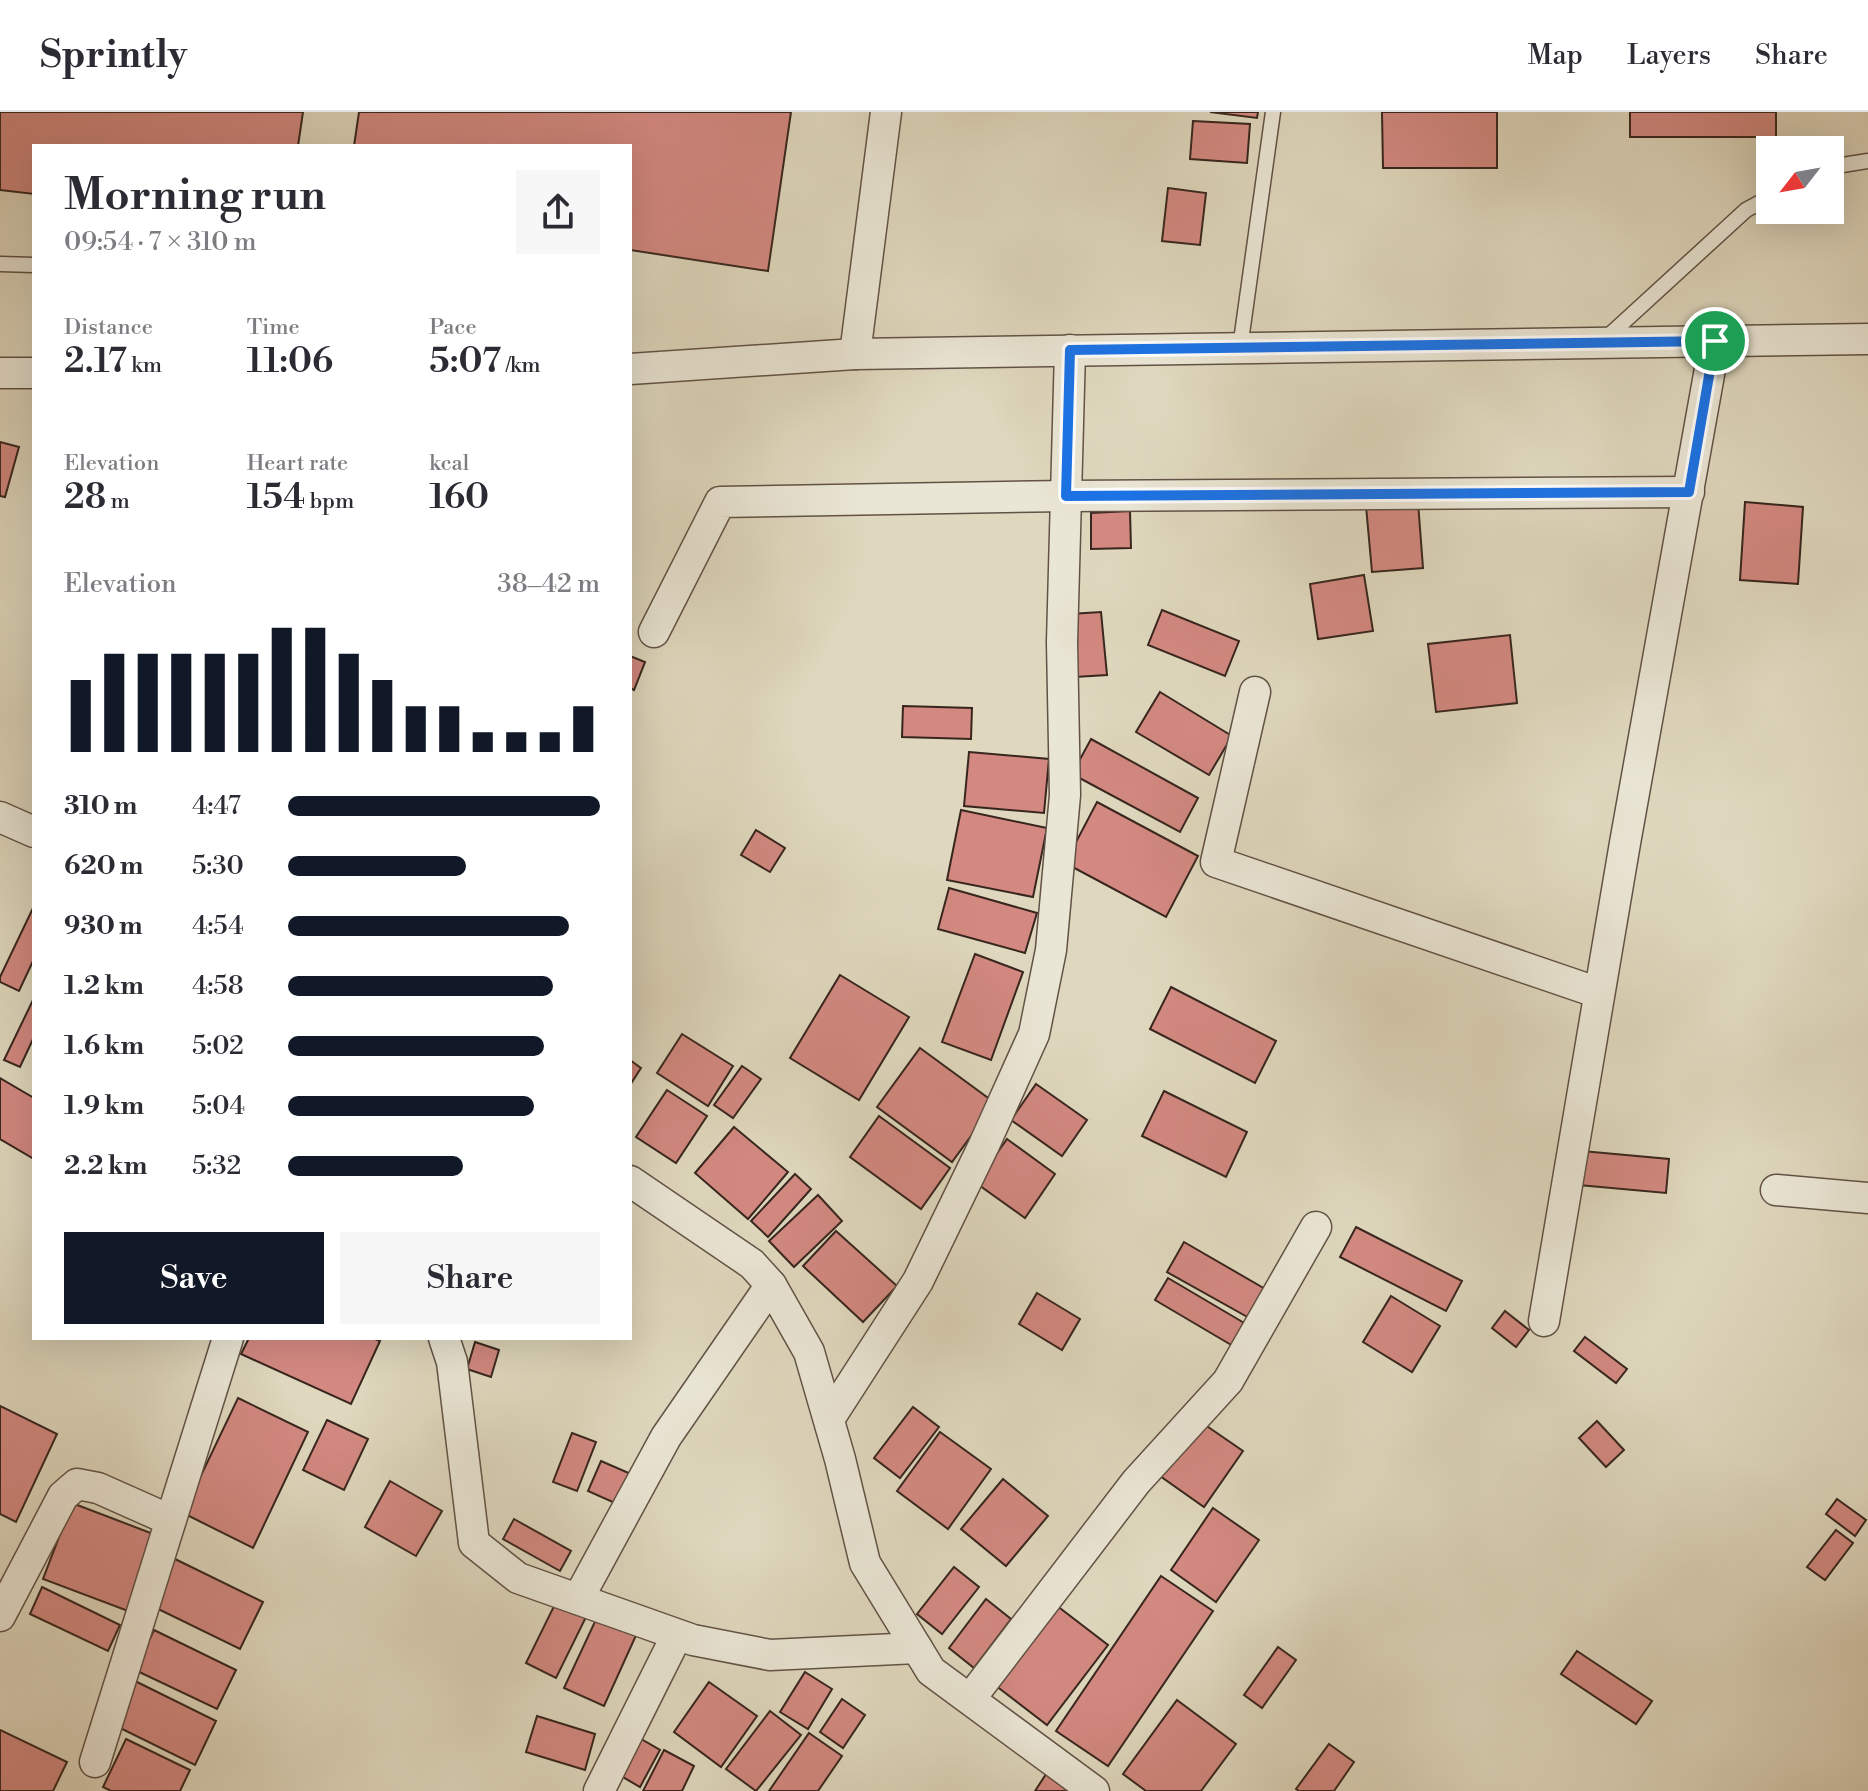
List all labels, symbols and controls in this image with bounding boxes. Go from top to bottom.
text: Sprintly [40,32,187,79]
text: Map [1528,38,1583,73]
text: Layers [1627,38,1711,73]
text: Share [1755,38,1828,73]
north arrow [1756,136,1844,224]
map controls [1756,136,1844,224]
text: Morning run [64,168,326,223]
button: share [516,170,600,254]
text: 09:54 · 7 × 310 m [64,226,257,258]
pin [1681,307,1749,375]
text: Distance [64,314,153,341]
text: Time [247,314,300,341]
text: Pace [429,314,477,341]
icon: arrive [1693,319,1737,363]
text: 2.17 [64,341,127,383]
text: 11:06 [247,341,333,383]
text: 5:07 [429,341,501,383]
text: km [127,352,162,379]
text: /km [501,352,541,379]
text: Elevation [64,450,159,477]
text: Heart rate [247,450,348,477]
text: kcal [429,450,469,477]
text: 28 [64,477,106,519]
text: 154 [247,477,305,519]
text: 160 [429,477,489,519]
text: m [106,488,130,515]
text: bpm [305,488,354,515]
text: Elevation [64,568,177,600]
text: 38–42 m [497,568,600,600]
text: 310 m [64,790,137,822]
text: 4:47 [192,790,241,822]
text: 620 m [64,850,143,882]
text: 5:30 [192,850,244,882]
text: 930 m [64,910,143,942]
text: 4:54 [192,910,244,942]
text: 1.2 km [64,970,144,1002]
text: 4:58 [192,970,244,1002]
text: 1.6 km [64,1030,144,1062]
text: 5:02 [192,1030,244,1062]
text: 1.9 km [64,1090,144,1122]
text: 5:04 [192,1090,245,1122]
text: 2.2 km [64,1150,148,1182]
text: 5:32 [192,1150,241,1182]
button: Save [64,1232,324,1324]
button: Share [340,1232,600,1324]

